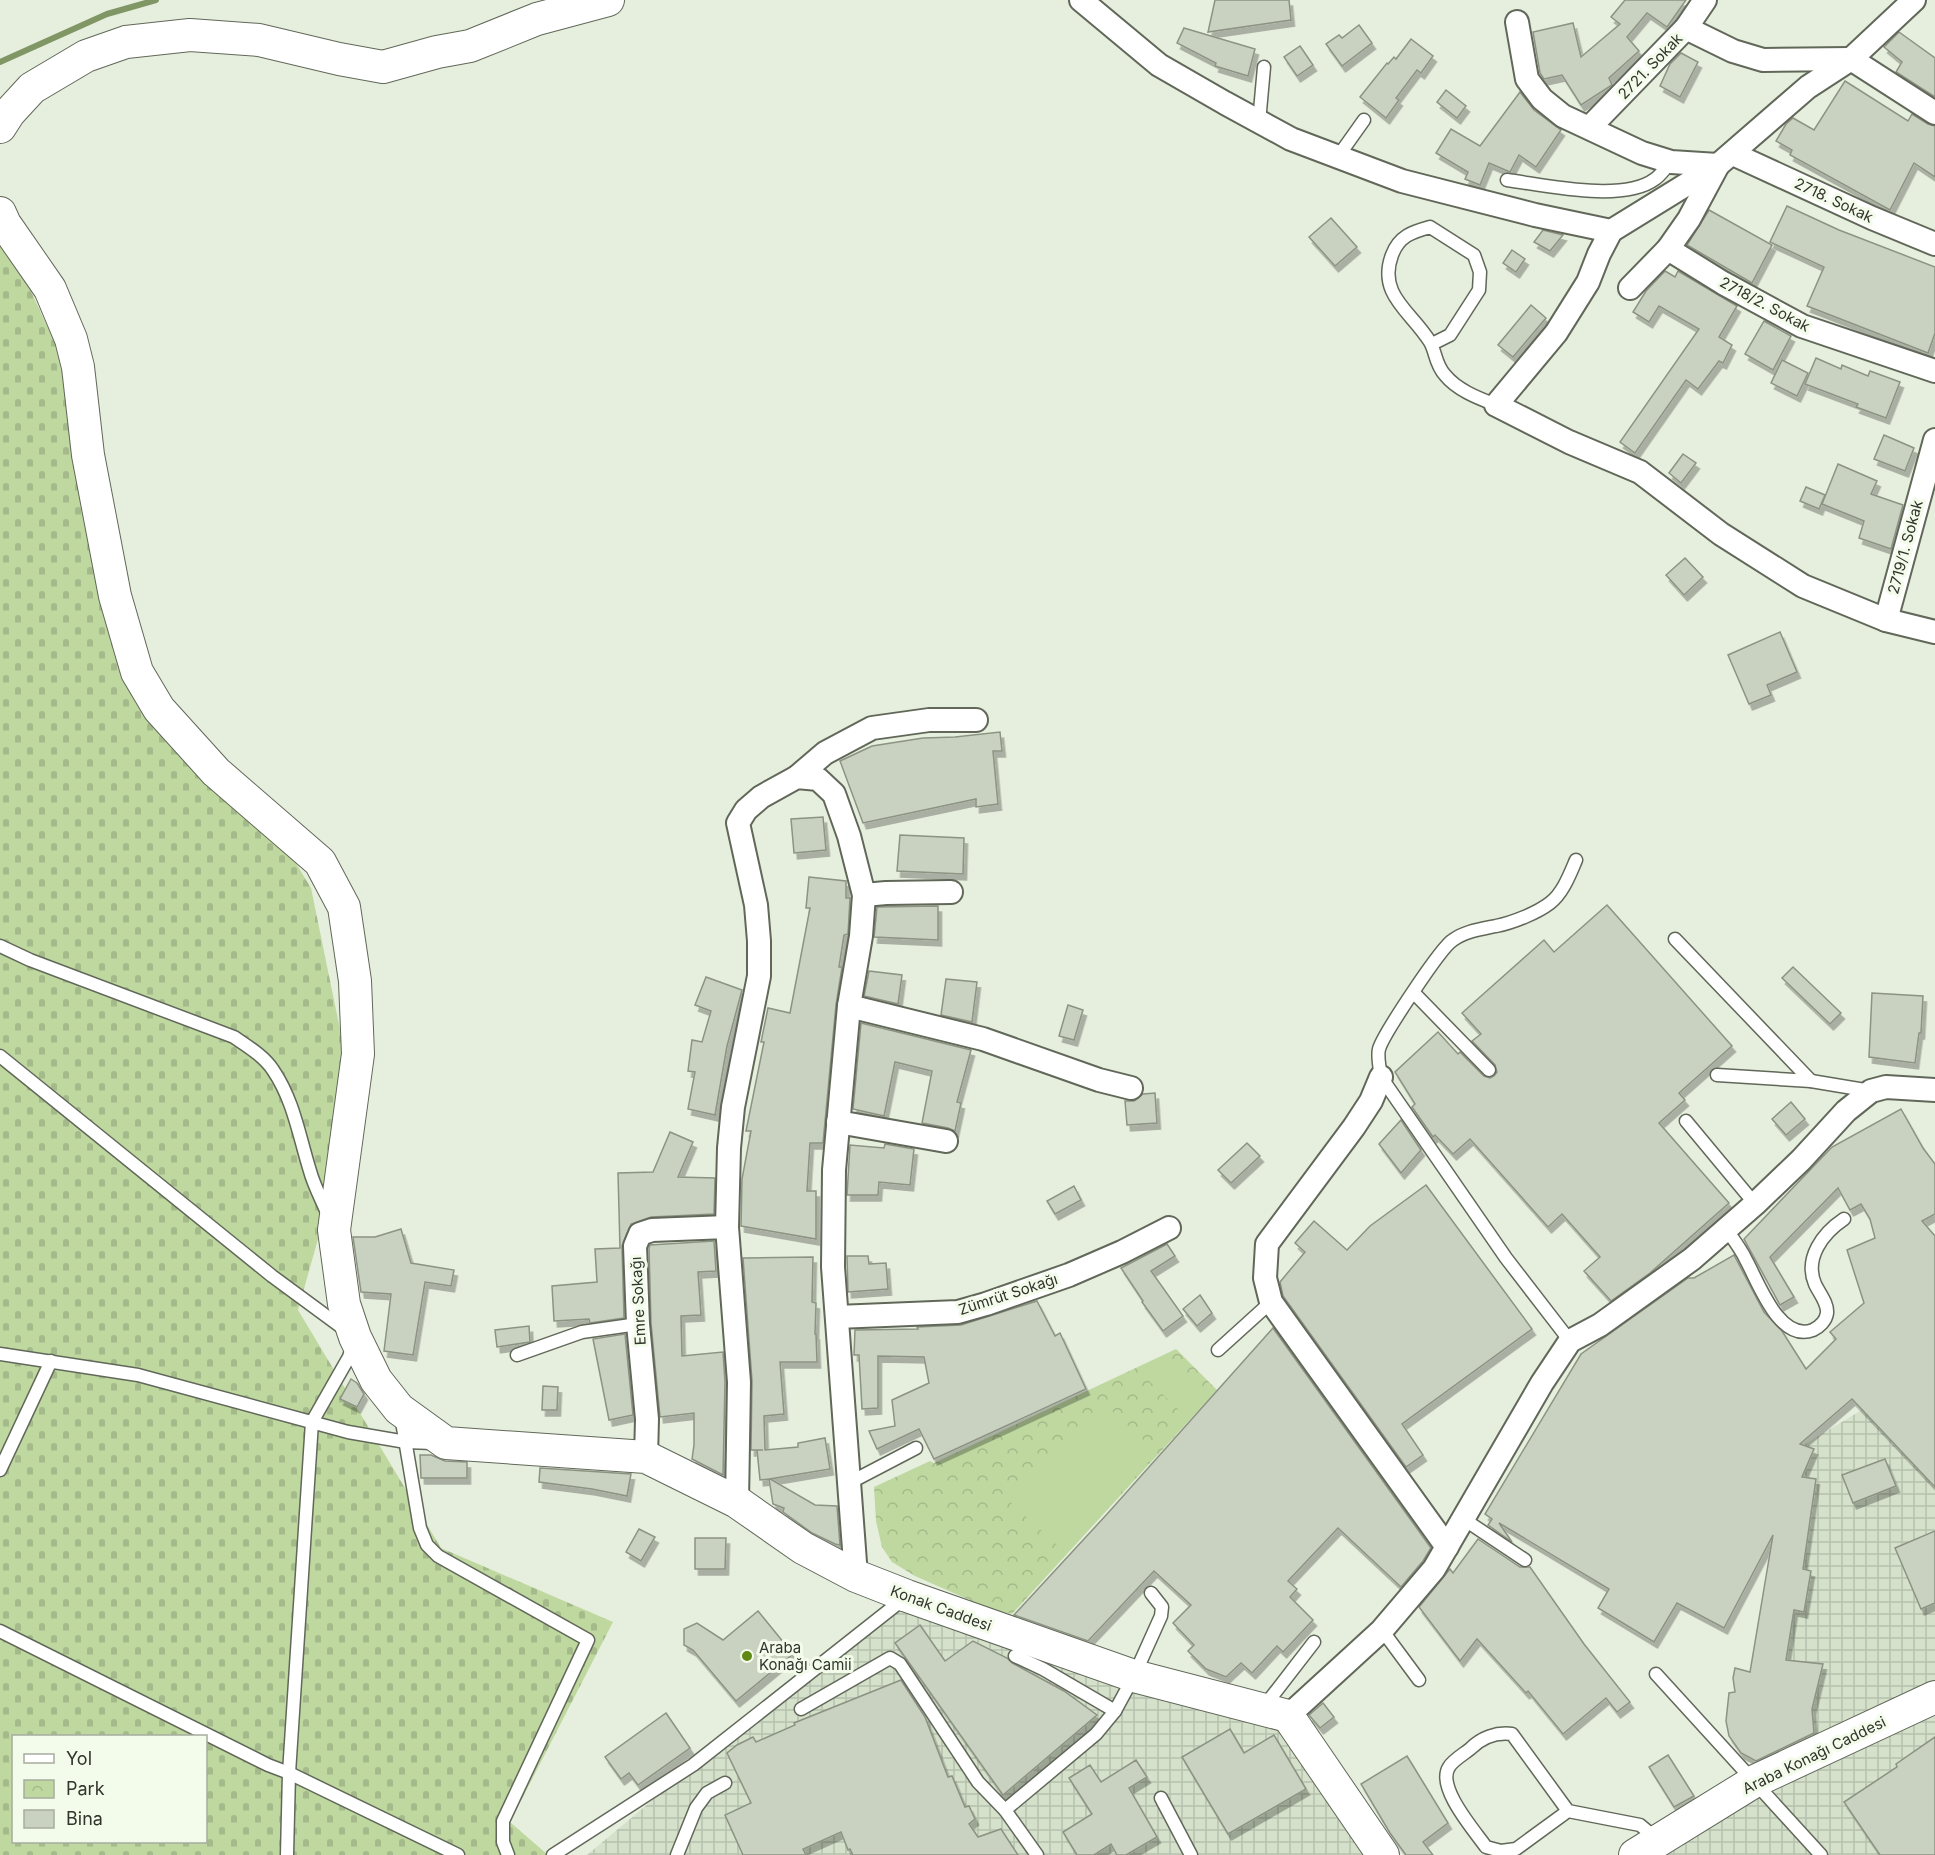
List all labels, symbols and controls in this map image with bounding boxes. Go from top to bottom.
street label: 2721. Sokak [1614,28,1687,103]
street label: 2718. Sokak [1792,173,1877,227]
street label: 2718/2. Sokak [1717,272,1814,336]
street label: 2719/1. Sokak [1883,497,1927,596]
street label: Emre Sokağı [626,1256,650,1346]
street label: Zümrüt Sokağı [956,1269,1060,1319]
street label: Konak Caddesi [888,1581,994,1635]
place label: Araba Konağı Camii [759,1638,852,1674]
marker: Araba Konağı Camii [740,1649,754,1663]
street label: Araba Konağı Caddesi [1739,1712,1889,1798]
legend [12,1735,207,1843]
text: Yol [66,1748,92,1769]
text: Park [66,1778,105,1799]
text: Bina [66,1808,103,1829]

